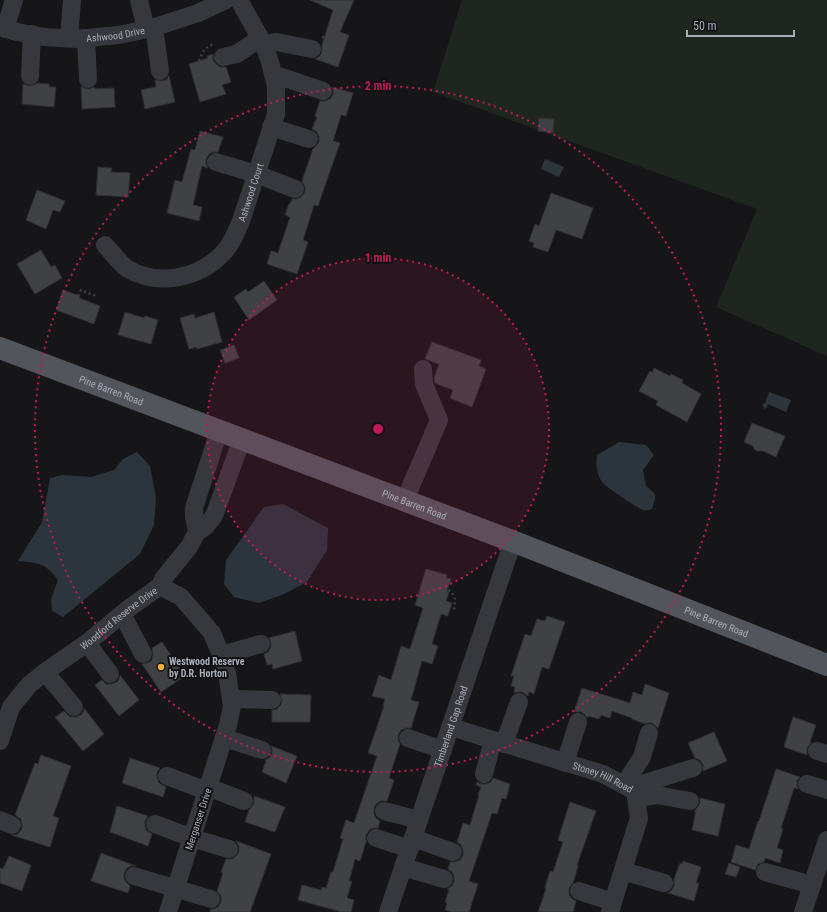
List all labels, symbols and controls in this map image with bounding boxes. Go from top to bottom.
scale bar [687,12,794,38]
text: 50 m [693,19,717,33]
street label: Ashwood Drive [86,25,146,44]
text: 2 min [365,79,391,93]
street label: Ashwood Court [236,162,266,223]
text: 1 min [365,251,391,265]
street label: Pine Barren Road [77,373,145,408]
centre of rings [371,422,385,436]
street label: Pine Barren Road [381,488,448,522]
street label: Woodford Reserve Drive [78,585,160,652]
street label: Pine Barren Road [683,604,750,640]
place label: Westwood Reserve by D.R. Horton [169,656,245,679]
marker: Westwood Reserve by D.R. Horton [156,662,166,672]
street label: Timberland Gap Road [432,684,470,768]
street label: Stoney Hill Road [571,760,635,795]
street label: Merganser Drive [183,787,214,851]

